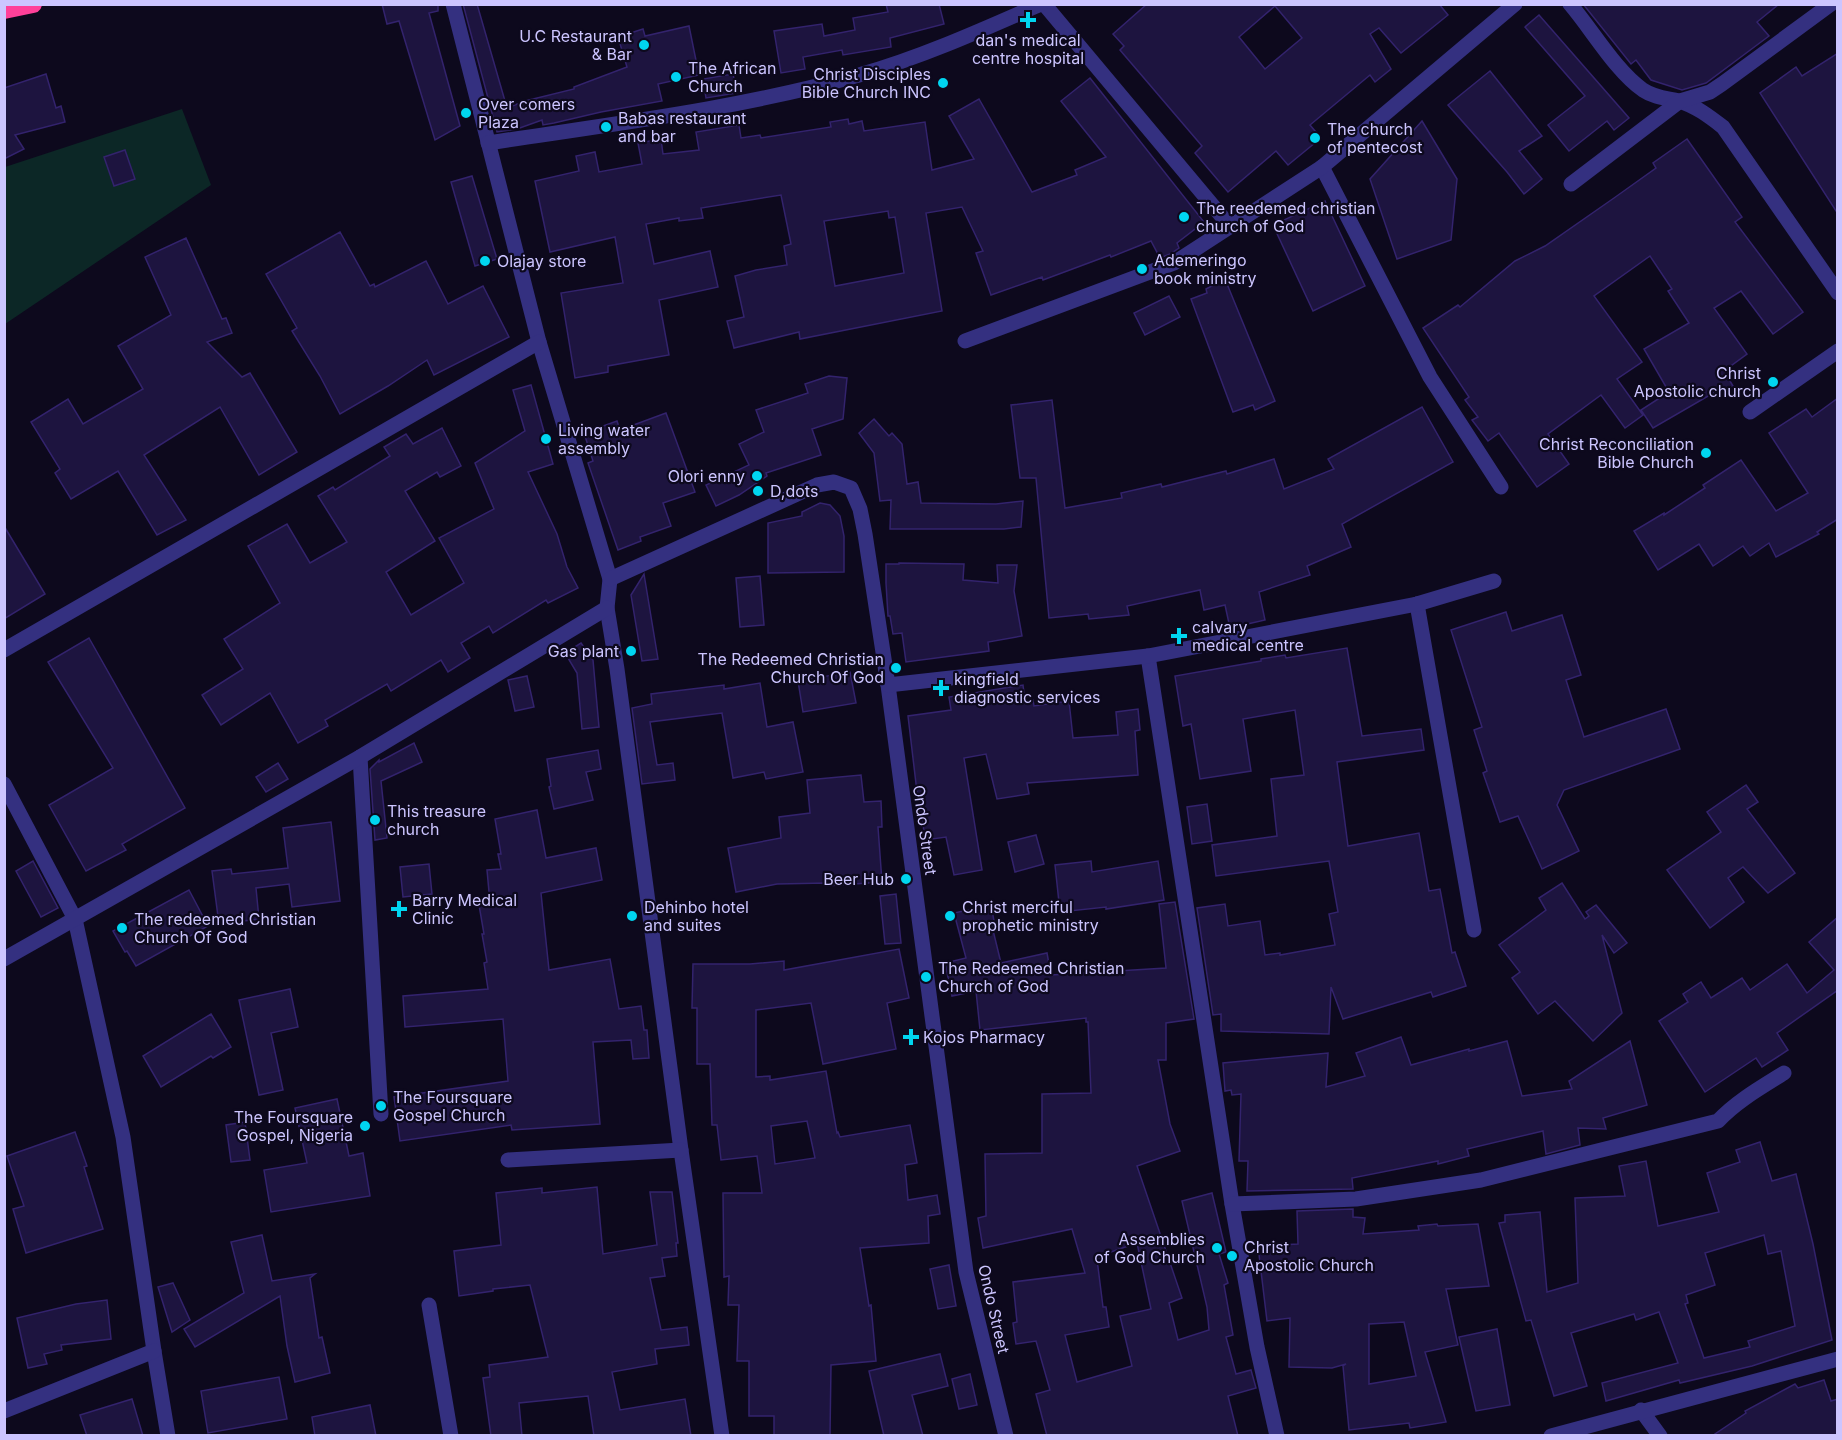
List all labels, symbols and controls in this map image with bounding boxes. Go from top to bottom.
marker: dan's medical centre hospital [1019,11,1037,29]
place label: U.C Restaurant & Bar [519,26,632,64]
place label: dan's medical centre hospital [972,30,1084,68]
marker: U.C Restaurant & Bar [637,38,651,52]
place label: The African Church [688,58,776,96]
place label: Christ Disciples Bible Church INC [802,64,931,102]
marker: The African Church [669,70,683,84]
marker: Christ Disciples Bible Church INC [936,76,950,90]
place label: Over comers Plaza [478,94,575,132]
marker: Over comers Plaza [459,106,473,120]
place label: Babas restaurant and bar [618,108,746,146]
place label: The church of pentecost [1327,119,1422,157]
marker: Babas restaurant and bar [599,120,613,134]
marker: The church of pentecost [1308,131,1322,145]
place label: The reedemed christian church of God [1196,198,1376,236]
marker: The reedemed christian church of God [1177,210,1191,224]
place label: Ademeringo book ministry [1154,250,1256,288]
place label: Olajay store [497,251,586,271]
marker: Olajay store [478,254,492,268]
marker: Ademeringo book ministry [1135,262,1149,276]
place label: Christ Apostolic church [1634,363,1761,401]
marker: Christ Apostolic church [1766,375,1780,389]
place label: Living water assembly [558,420,650,458]
marker: Living water assembly [539,432,553,446]
place label: Christ Reconciliation Bible Church [1539,434,1694,472]
marker: Christ Reconciliation Bible Church [1699,446,1713,460]
place label: Olori enny [668,466,745,486]
marker: Olori enny [750,469,764,483]
place label: D,dots [770,481,818,501]
marker: D,dots [751,484,765,498]
place label: calvary medical centre [1192,617,1304,655]
marker: calvary medical centre [1170,627,1188,645]
place label: Gas plant [548,641,619,661]
marker: Gas plant [624,644,638,658]
place label: The Redeemed Christian Church Of God [698,649,884,687]
marker: The Redeemed Christian Church Of God [889,661,903,675]
place label: kingfield diagnostic services [954,669,1101,707]
marker: kingfield diagnostic services [932,679,950,697]
street label: Ondo Street [909,784,941,876]
place label: This treasure church [387,801,486,839]
marker: This treasure church [368,813,382,827]
place label: Beer Hub [823,869,894,889]
marker: Beer Hub [899,872,913,886]
place label: Barry Medical Clinic [412,890,517,928]
place label: Dehinbo hotel and suites [644,897,749,935]
place label: Christ merciful prophetic ministry [962,897,1099,935]
marker: Barry Medical Clinic [390,900,408,918]
place label: The redeemed Christian Church Of God [134,909,316,947]
marker: Dehinbo hotel and suites [625,909,639,923]
marker: Christ merciful prophetic ministry [943,909,957,923]
marker: The redeemed Christian Church Of God [115,921,129,935]
place label: The Redeemed Christian Church of God [938,958,1124,996]
marker: The Redeemed Christian Church of God [919,970,933,984]
place label: Kojos Pharmacy [923,1027,1045,1047]
marker: Kojos Pharmacy [904,1030,918,1044]
place label: The Foursquare Gospel Church [393,1087,512,1125]
marker: The Foursquare Gospel Church [374,1099,388,1113]
place label: The Foursquare Gospel, Nigeria [234,1107,353,1145]
marker: The Foursquare Gospel, Nigeria [358,1119,372,1133]
place label: Assemblies of God Church [1094,1229,1205,1267]
place label: Christ Apostolic Church [1244,1237,1374,1275]
marker: Assemblies of God Church [1210,1241,1224,1255]
marker: Christ Apostolic Church [1225,1249,1239,1263]
street label: Ondo Street [974,1263,1014,1355]

